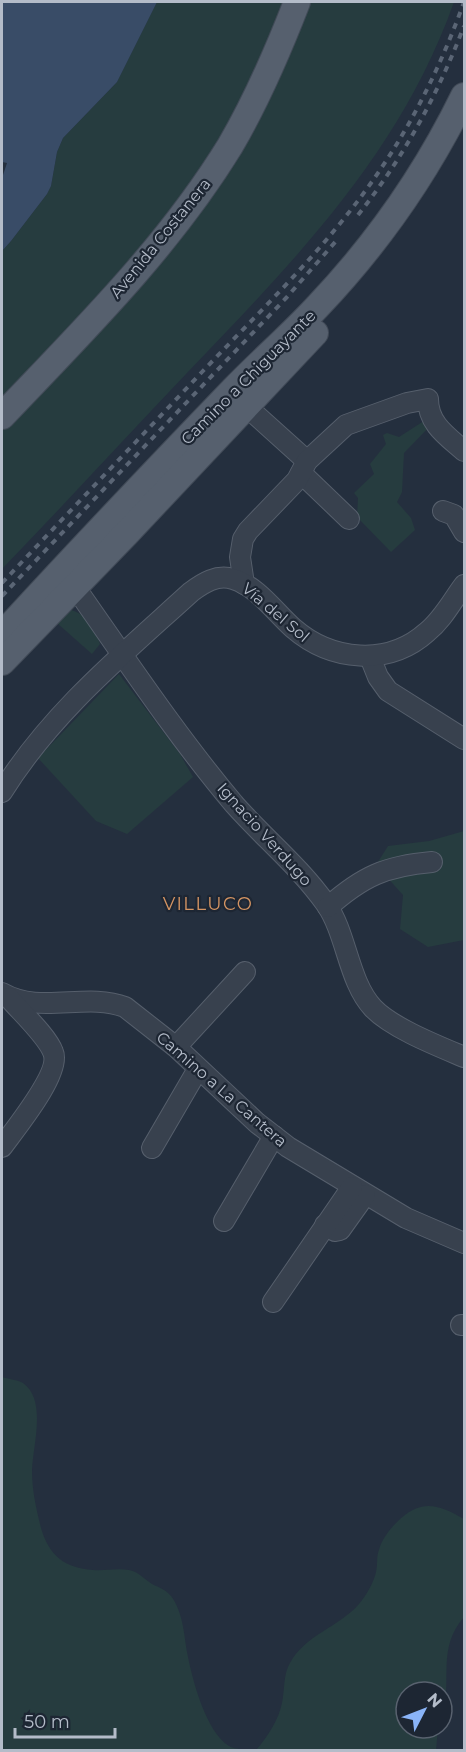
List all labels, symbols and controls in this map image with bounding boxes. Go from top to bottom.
street label: Avenida Costanera [106,174,215,302]
street label: Camino a Chiguayante [177,306,320,449]
street label: Vía del Sol [238,579,313,646]
street label: Ignacio Verdugo [213,779,316,890]
district label: VILLUCO [163,893,253,915]
street label: Camino a La Cantera [153,1028,291,1151]
north arrow [394,1680,454,1740]
text: N [423,1689,446,1711]
scale bar [15,1701,116,1739]
text: 50 m [24,1711,70,1733]

